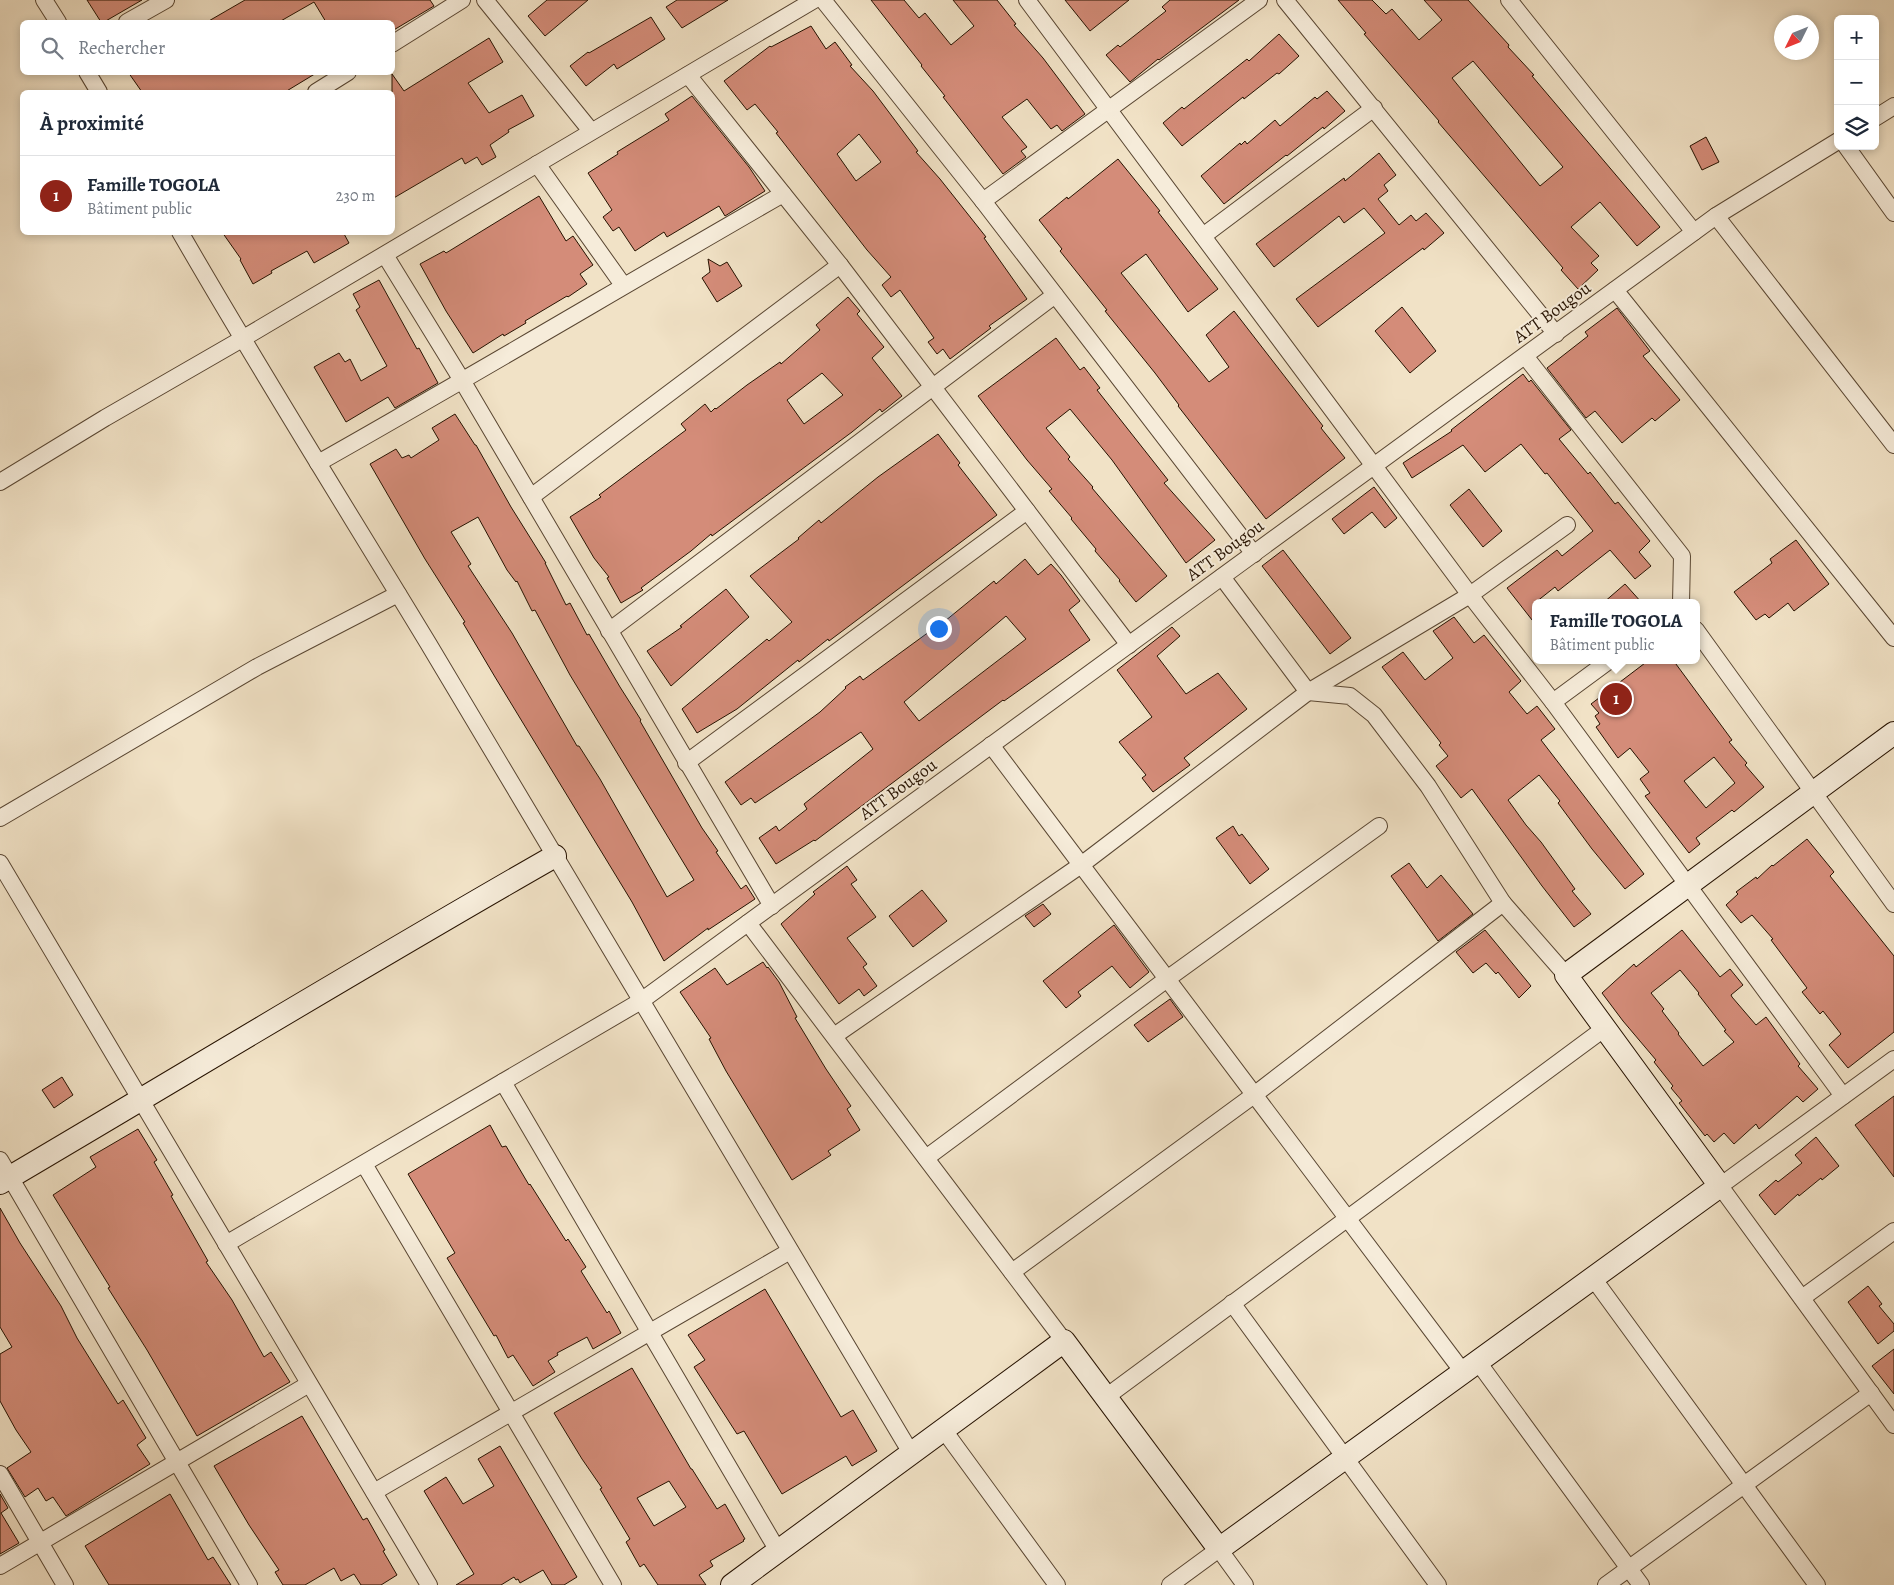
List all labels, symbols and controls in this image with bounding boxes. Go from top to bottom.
north arrow [1774,15,1819,60]
map controls [1834,15,1879,150]
button: + [1834,15,1879,60]
search box [20,20,395,75]
icon: search [38,34,66,62]
text: Rechercher [78,35,165,61]
button: − [1834,60,1879,105]
button: layers [1834,105,1879,150]
text: À proximité [40,109,144,137]
text: Famille TOGOLA [87,172,220,198]
text: 1 [53,185,59,207]
text: 230 m [336,185,375,207]
text: Bâtiment public [87,198,192,220]
street label: ATT Bougou [1508,276,1596,349]
street label: ATT Bougou [1181,514,1269,587]
popup [1532,599,1700,664]
text: Famille TOGOLA [1550,608,1682,634]
your location [926,616,952,642]
text: Bâtiment public [1550,634,1654,656]
pin: 1 [1600,680,1632,718]
street label: ATT Bougou [854,753,942,826]

